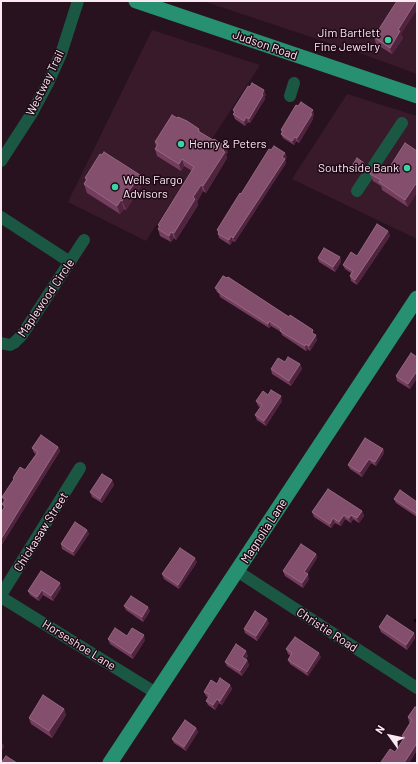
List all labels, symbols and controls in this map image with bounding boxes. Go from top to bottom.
place label: Jim Bartlett Fine Jewelry [314,26,380,54]
street label: Judson Road [231,27,299,63]
marker: Jim Bartlett Fine Jewelry [383,35,393,45]
street label: Westway Trail [23,48,67,118]
place label: Henry & Peters [189,137,267,151]
marker: Henry & Peters [176,139,186,149]
place label: Southside Bank [318,161,399,175]
marker: Southside Bank [402,163,412,173]
place label: Wells Fargo Advisors [123,173,183,201]
marker: Wells Fargo Advisors [110,182,120,192]
street label: Maplewood Circle [15,256,77,340]
street label: Chickasaw Street [11,490,71,574]
street label: Magnolia Lane [238,496,290,566]
street label: Christie Road [294,605,360,655]
street label: Horseshoe Lane [40,617,118,673]
north arrow [370,716,410,756]
text: N [372,723,387,736]

